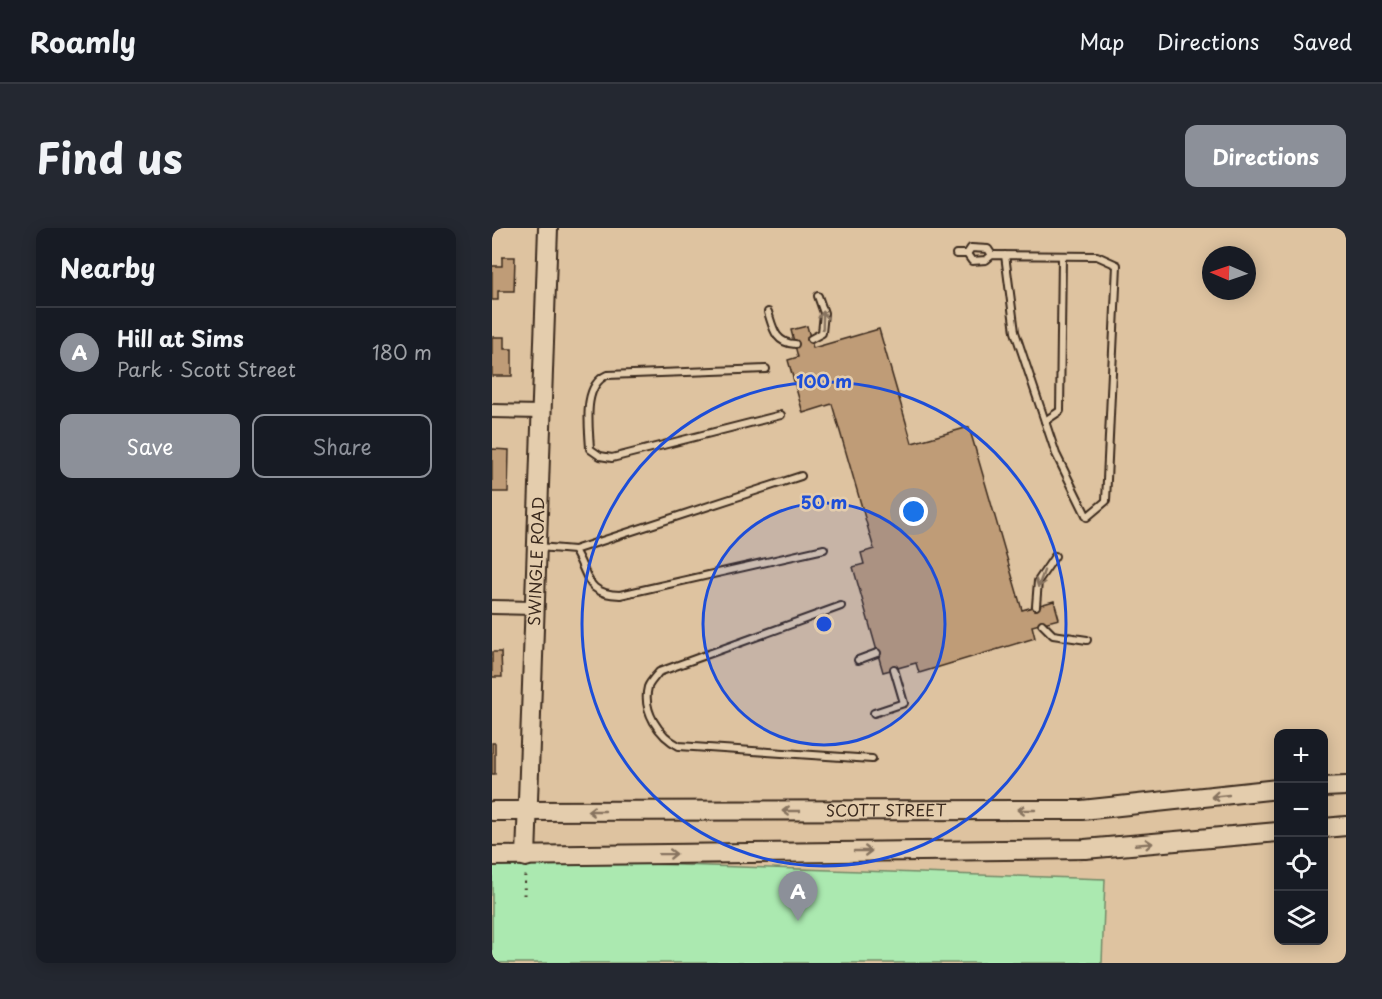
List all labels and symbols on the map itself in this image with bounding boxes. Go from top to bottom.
north arrow [1202,246,1256,300]
one-way arrow [817,311,828,330]
text: 100 m [796,367,852,394]
text: 50 m [801,488,847,515]
street label: SWINGLE ROAD [521,496,550,626]
your location [899,497,928,526]
one-way arrow [1034,569,1045,588]
centre of rings [814,614,834,634]
one-way arrow [1211,790,1231,801]
street label: SCOTT STREET [826,797,946,821]
one-way arrow [1017,804,1037,816]
one-way arrow [587,805,607,817]
one-way arrow [782,805,802,817]
one-way arrow [1133,838,1153,849]
one-way arrow [853,845,873,857]
one-way arrow [658,848,678,860]
pin: A [778,872,818,921]

